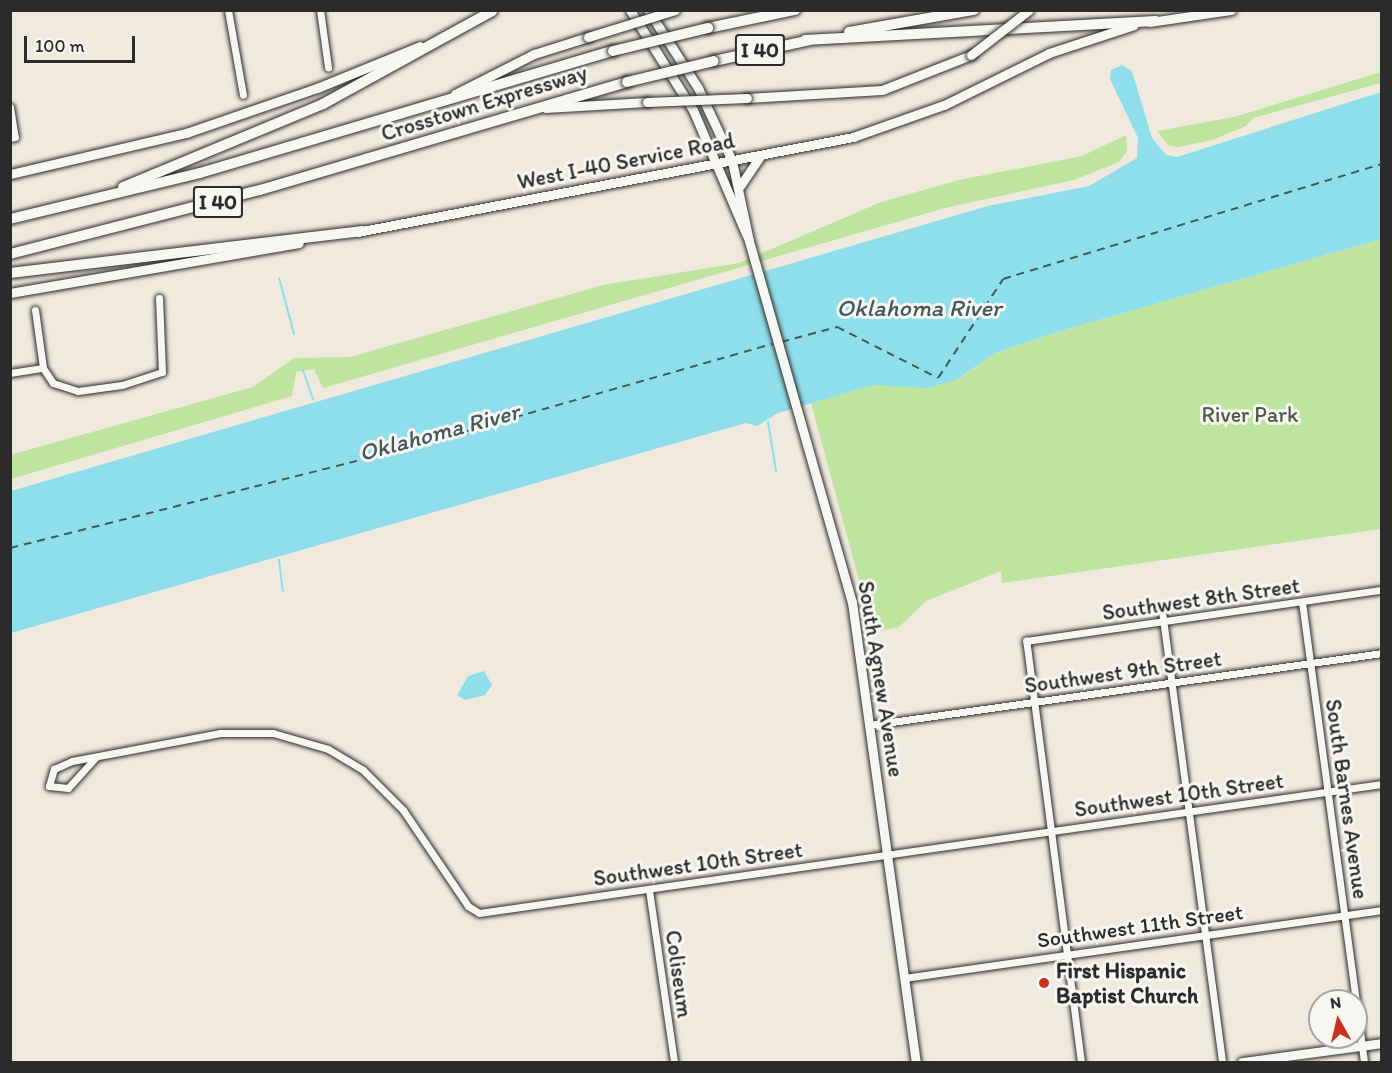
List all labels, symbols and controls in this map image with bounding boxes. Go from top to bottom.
scale bar [27,24,138,62]
road number: I 40 [734,32,786,68]
text: 100 m [35,35,85,57]
street label: Crosstown Expressway [378,59,590,147]
street label: West I-40 Service Road [515,127,737,195]
road number: I 40 [192,184,244,220]
water label: Oklahoma River [837,294,1001,322]
water label: Oklahoma River [356,397,522,467]
park label: River Park [1202,402,1298,428]
street label: Southwest 8th Street [1101,572,1301,626]
street label: South Agnew Avenue [853,580,909,778]
street label: Southwest 9th Street [1023,645,1223,699]
street label: South Barnes Avenue [1320,698,1374,900]
street label: Southwest 10th Street [1073,767,1285,823]
street label: Southwest 10th Street [592,836,804,892]
street label: Southwest 11th Street [1036,899,1244,953]
street label: Coliseum [660,928,698,1020]
place label: First Hispanic Baptist Church [1056,957,1199,1008]
marker: First Hispanic Baptist Church [1037,976,1051,990]
north arrow [1308,989,1368,1049]
text: N [1329,993,1342,1013]

